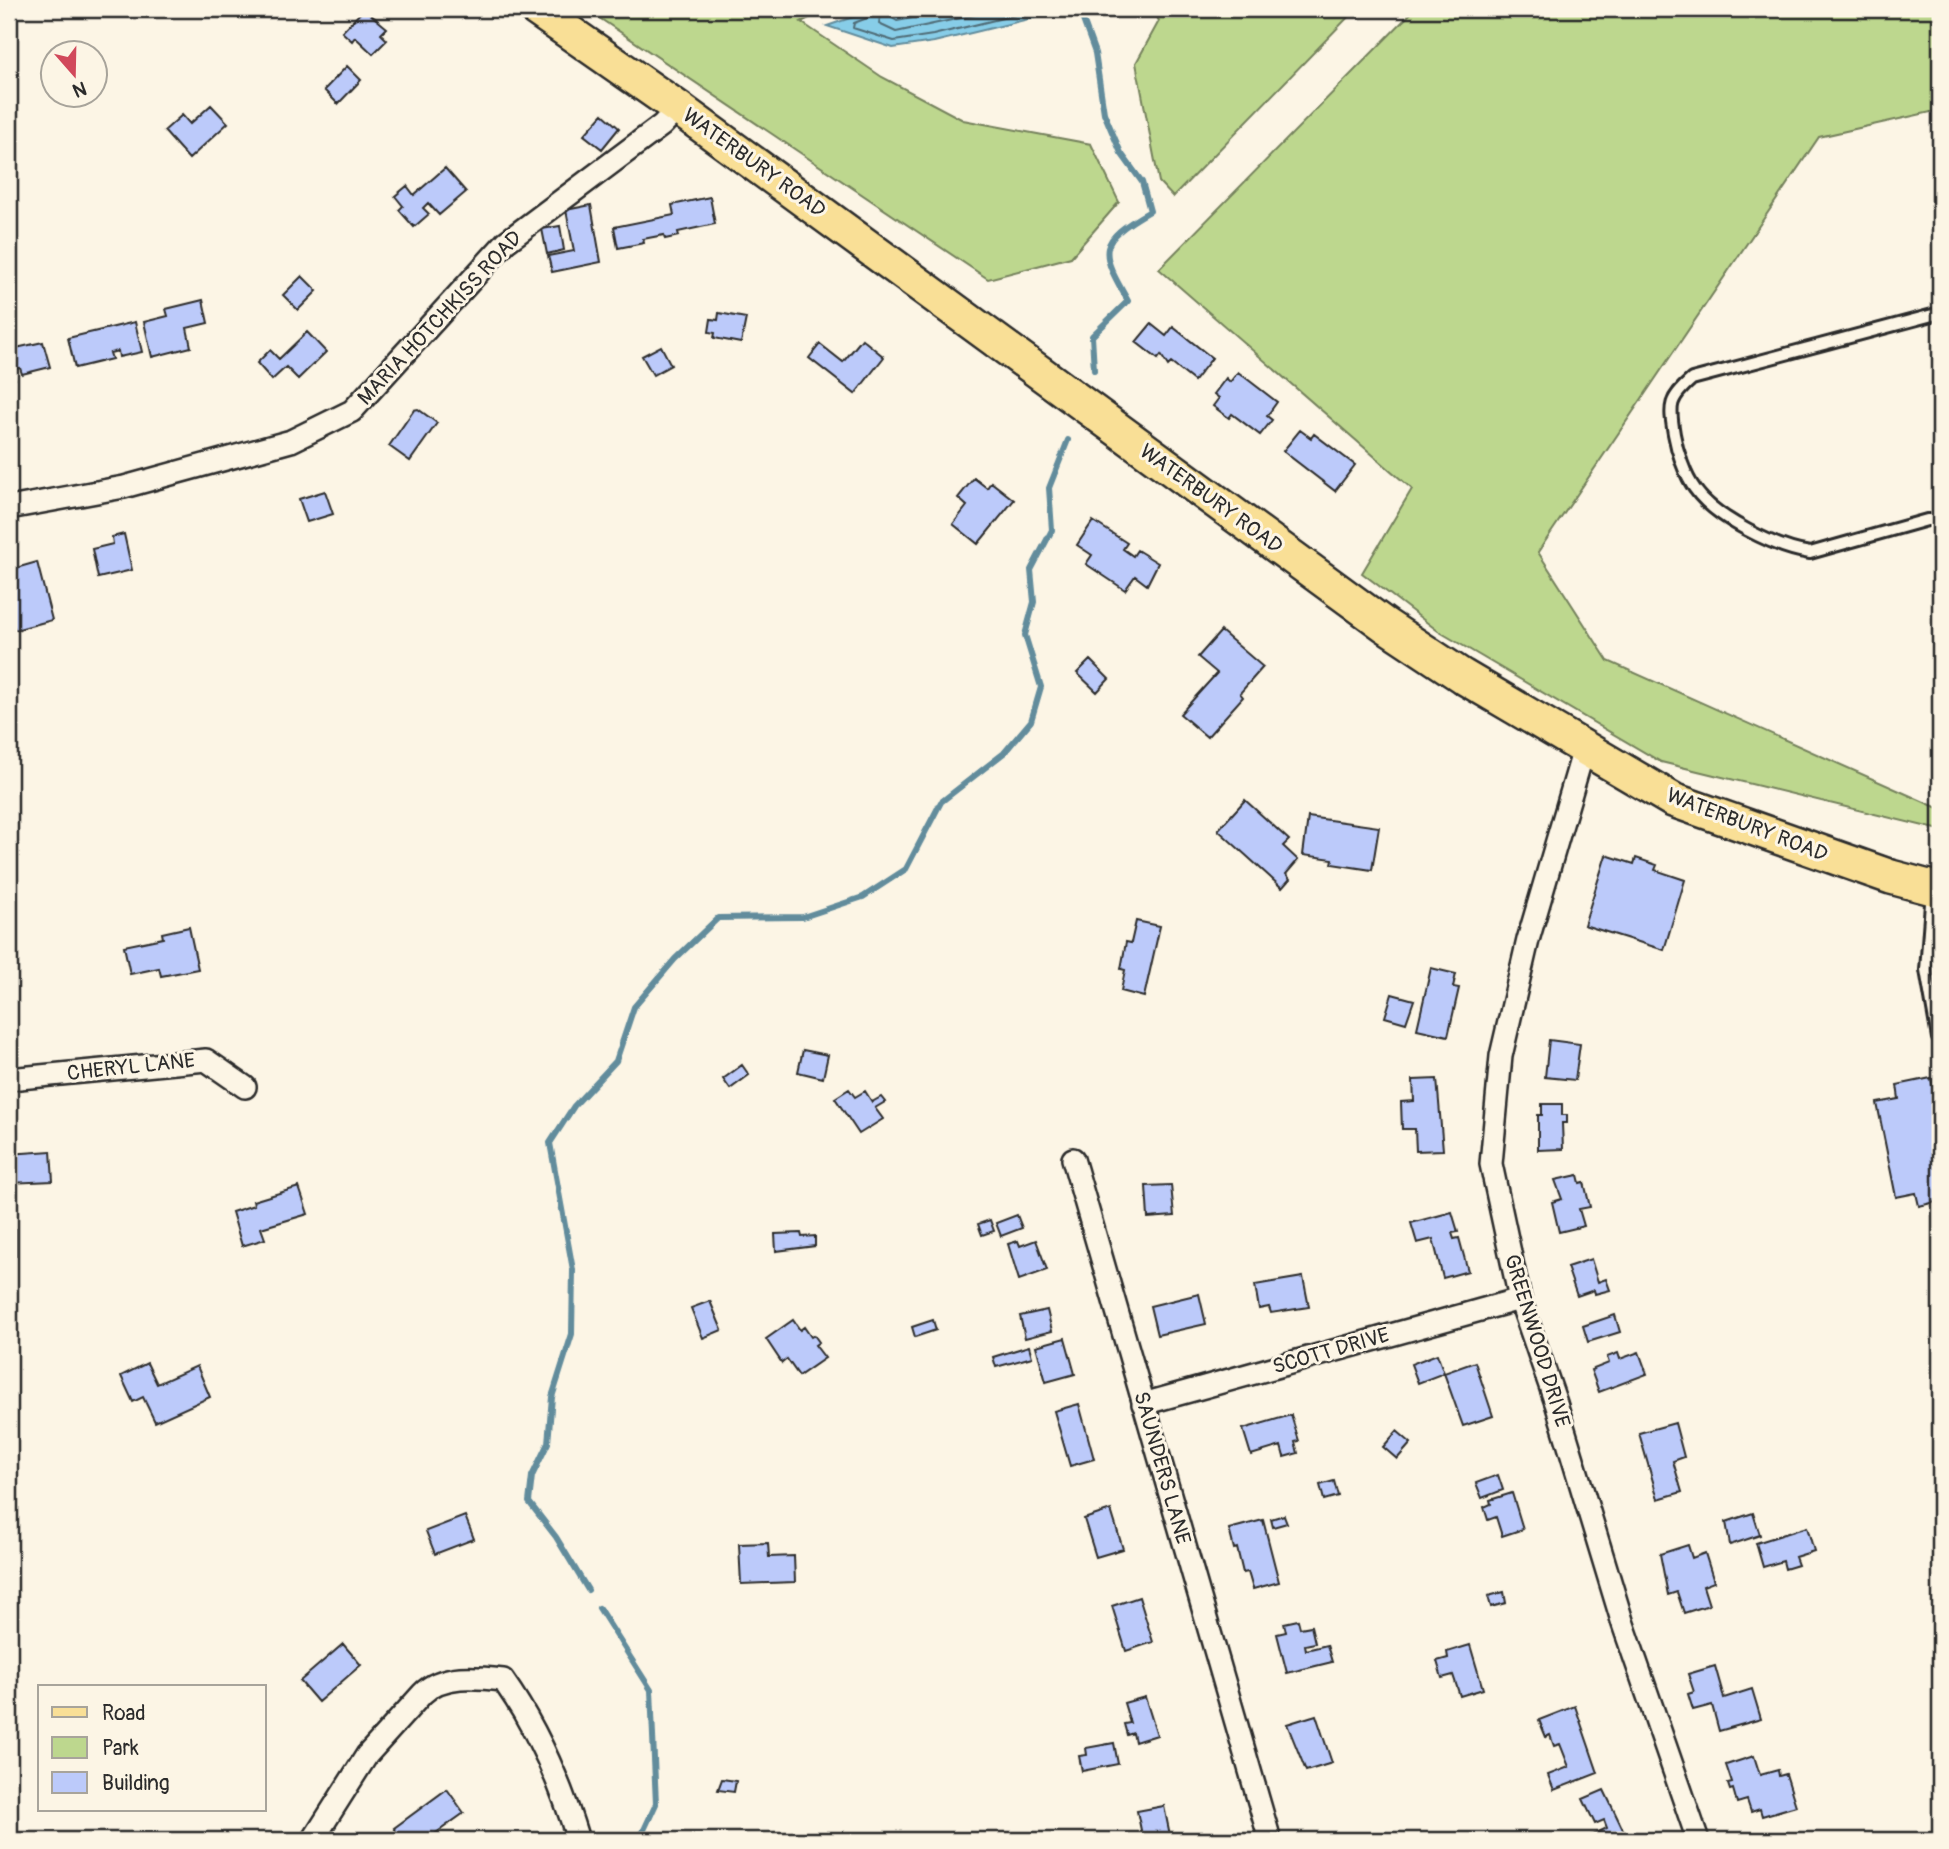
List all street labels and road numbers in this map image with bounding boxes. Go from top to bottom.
street label: WATERBURY ROAD [677,102,831,224]
street label: MARIA HOTCHKISS ROAD [352,225,528,411]
street label: WATERBURY ROAD [1134,438,1288,560]
street label: WATERBURY ROAD [1663,782,1831,868]
street label: CHERYL LANE [66,1047,196,1087]
street label: GREENWOOD DRIVE [1498,1251,1576,1431]
street label: SCOTT DRIVE [1269,1321,1393,1381]
street label: SAUNDERS LANE [1127,1389,1197,1548]

